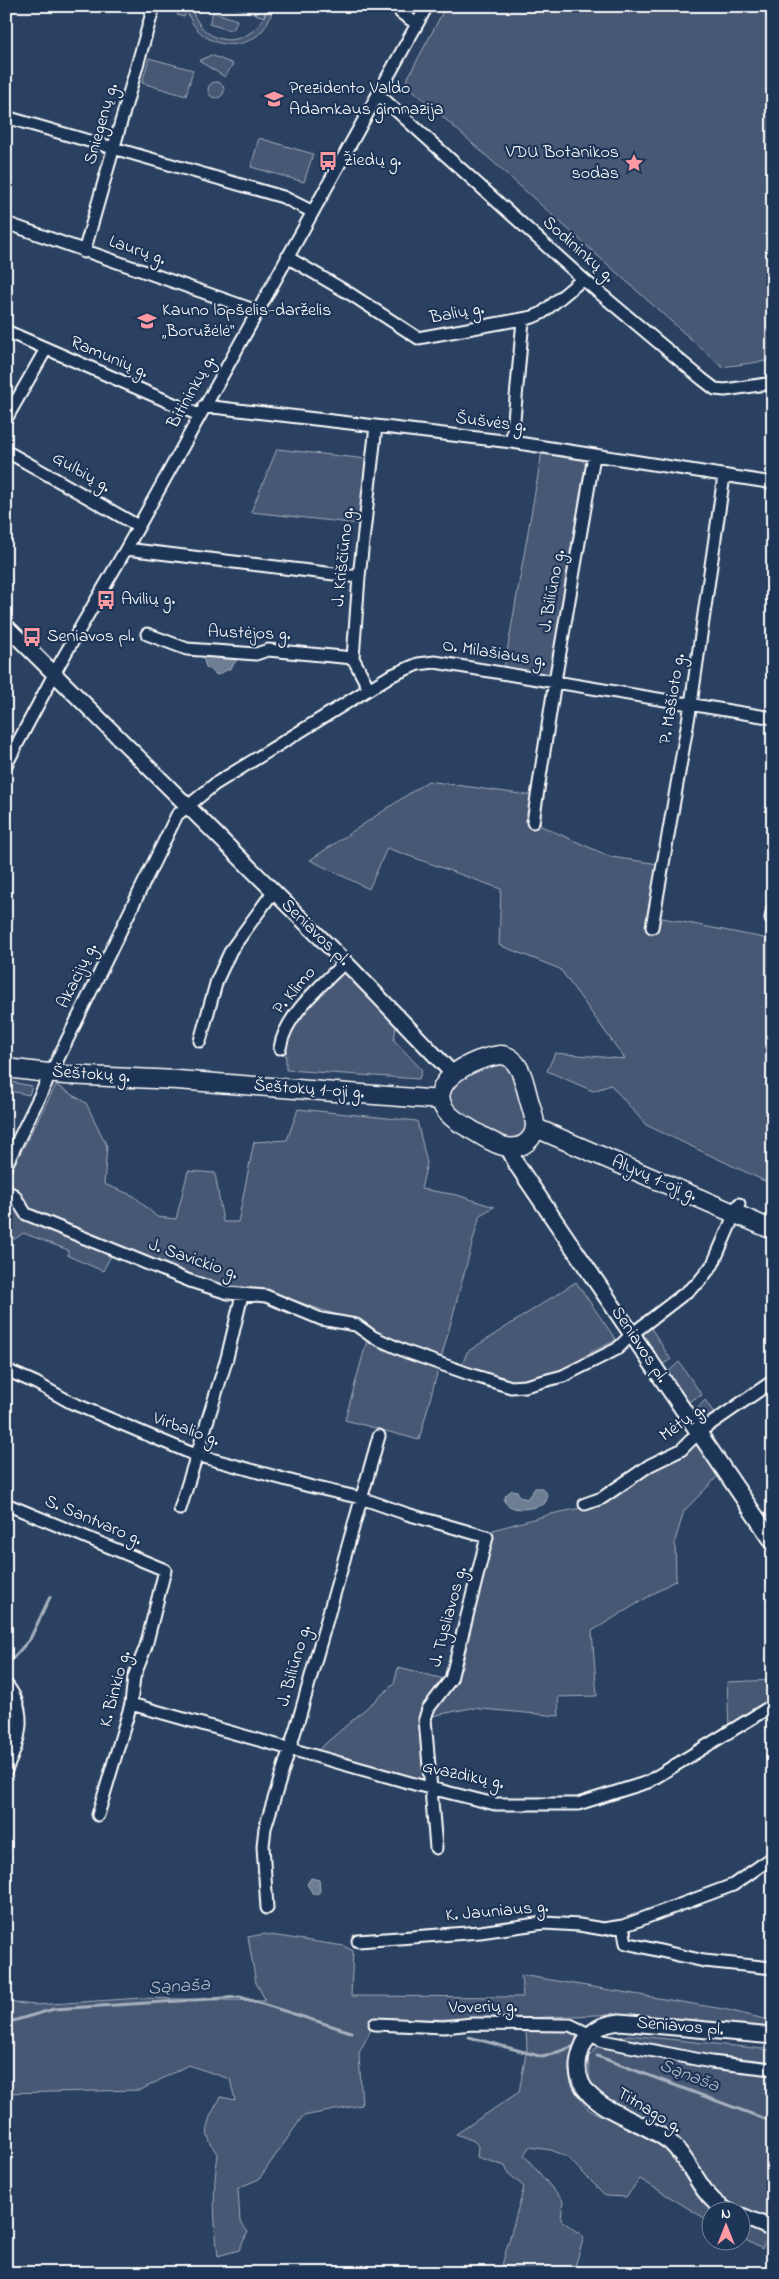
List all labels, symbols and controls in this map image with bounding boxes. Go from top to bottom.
place label: Prezidento Valdo Adamkaus gimnazija [289,76,443,124]
street label: Sniegenų g. [78,80,127,168]
school or university icon: Prezidento Valdo Adamkaus gimnazija [263,88,285,110]
place label: VDU Botanikos sodas [505,140,619,187]
place label: Žiedų g. [343,148,401,175]
bus stop icon: Žiedų g. [317,150,339,172]
place icon: VDU Botanikos sodas [623,152,645,174]
street label: Sodininkų g. [535,210,620,291]
street label: Laurų g. [105,229,169,274]
street label: Balių g. [427,296,487,333]
place label: Kauno lopšelis-darželis „Boružėlė“ [162,298,331,345]
school or university icon: Kauno lopšelis-darželis „Boružėlė“ [136,310,158,332]
street label: Ramunių g. [66,330,152,387]
street label: Bitininkų g. [161,350,224,435]
street label: Šušvės g. [454,406,528,441]
street label: Gulbių g. [46,446,115,501]
street label: J. Kriščiūno g. [326,506,363,608]
street label: J. Biliūno g. [533,547,574,634]
place label: Avilių g. [121,587,175,614]
bus stop icon: Avilių g. [95,589,117,611]
street label: Austėjos g. [207,620,291,649]
place label: Seniavos pl. [47,624,135,650]
bus stop icon: Seniavos pl. [21,626,43,648]
street label: O. Milašiaus g. [440,633,548,676]
street label: P. Mašioto g. [653,651,694,746]
street label: Seniavos pl. [275,893,356,973]
street label: Akacijų g. [51,939,106,1014]
street label: P. Klimo [267,961,323,1021]
street label: Šeštokų g. [51,1059,131,1092]
street label: Šeštokų 1-oji g. [253,1073,366,1108]
street label: Alyvų 1-oji g. [607,1149,701,1210]
street label: J. Savickio g. [144,1233,242,1289]
street label: Seniavos pl. [604,1302,674,1389]
street label: Mėtų g. [655,1397,712,1449]
street label: Virbalio g. [148,1406,223,1455]
street label: S. Santvaro g. [40,1489,146,1554]
street label: J. Tysliavos g. [423,1564,476,1670]
street label: J. Biliūno g. [271,1622,320,1710]
street label: K. Binkio g. [93,1648,140,1730]
street label: Gvazdikų g. [419,1755,507,1798]
street label: K. Jauniaus g. [444,1895,550,1930]
water label: Sąnaša [147,1971,212,2003]
street label: Voverių g. [447,1994,518,2023]
street label: Seniavos pl. [635,2010,725,2044]
water label: Sąnaša [655,2052,723,2100]
street label: Titnago g. [611,2081,687,2142]
north arrow [702,2202,752,2252]
text: N [721,2204,731,2225]

